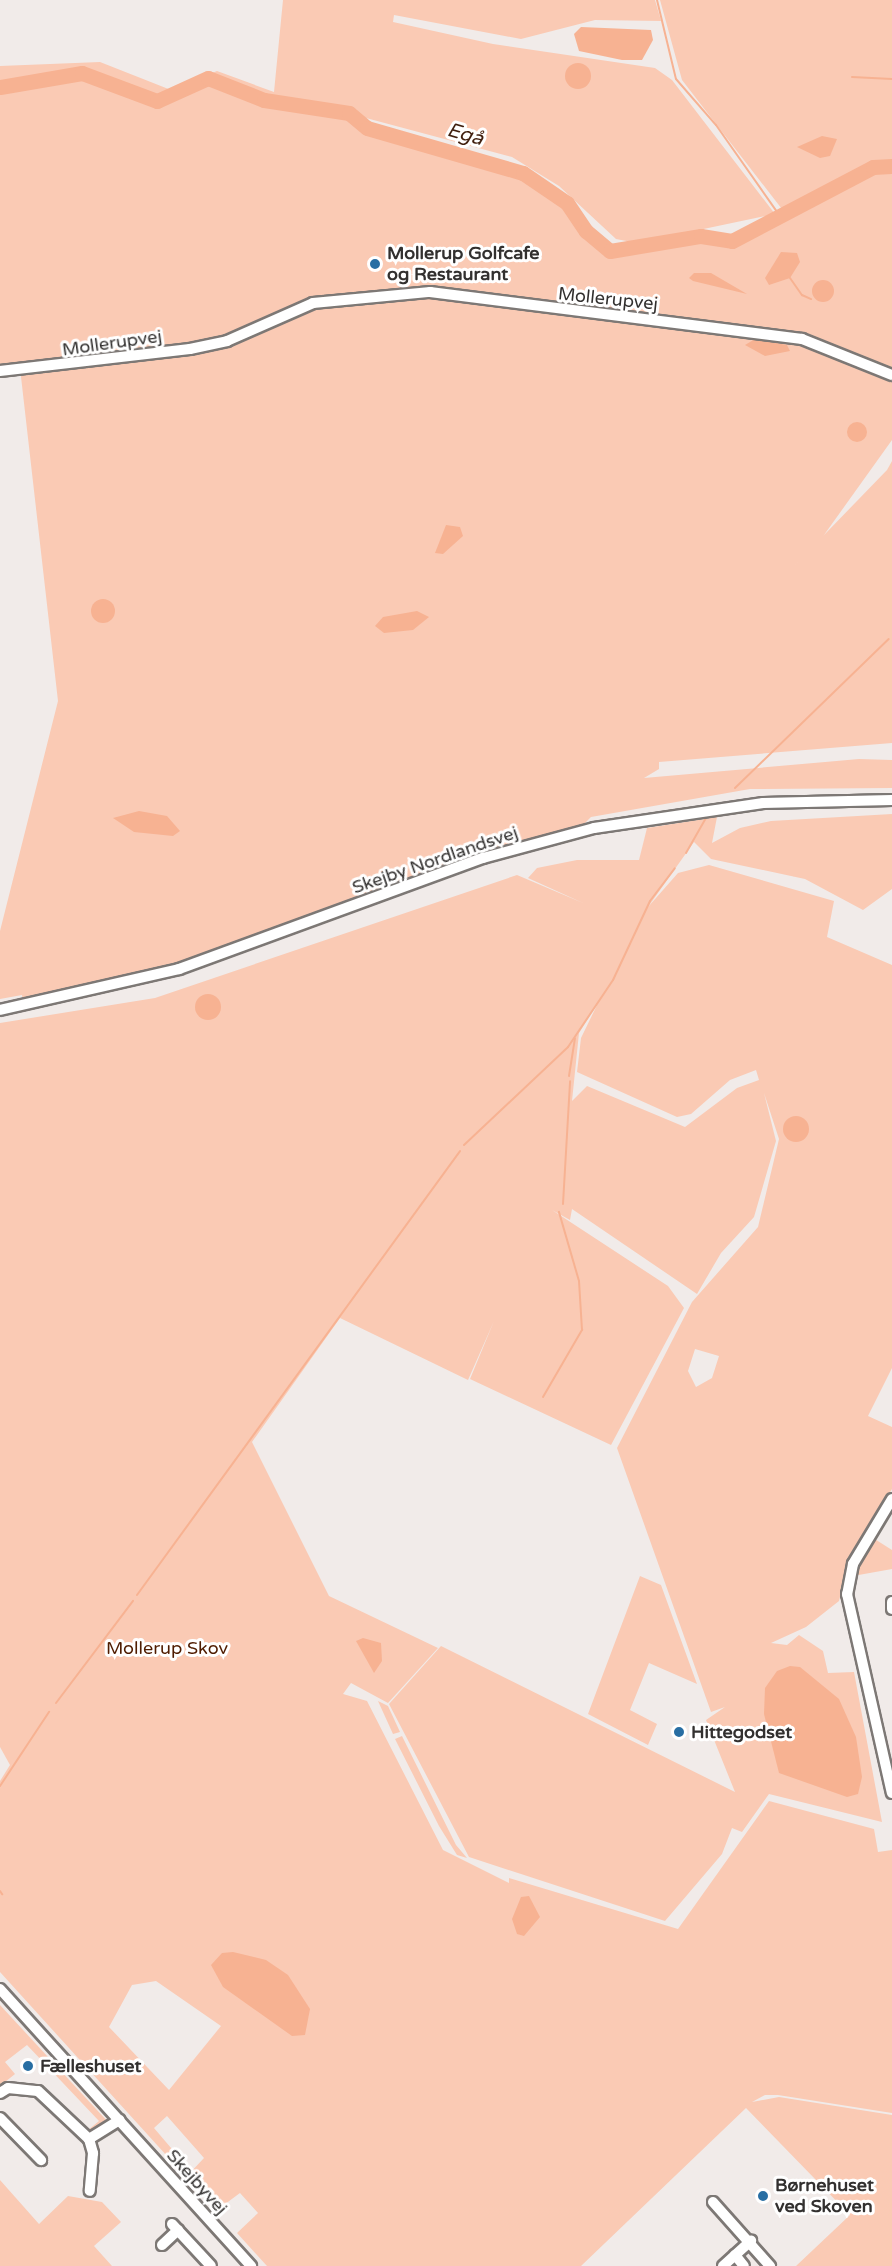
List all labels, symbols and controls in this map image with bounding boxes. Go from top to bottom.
water label: Egå [444,118,486,152]
place label: Mollerup Golfcafe og Restaurant [387,243,540,286]
marker: Mollerup Golfcafe og Restaurant [368,257,382,271]
street label: Mollerupvej [557,283,659,315]
street label: Mollerupvej [61,325,163,361]
street label: Skejby Nordlandsvej [349,822,521,898]
park label: Mollerup Skov [106,1637,228,1659]
place label: Hittegodset [691,1721,792,1743]
marker: Hittegodset [672,1725,686,1739]
place label: Fælleshuset [40,2055,141,2077]
marker: Fælleshuset [21,2059,35,2073]
street label: Skejbyvej [162,2145,232,2219]
place label: Børnehuset ved Skoven [775,2175,874,2218]
marker: Børnehuset ved Skoven [756,2189,770,2203]

